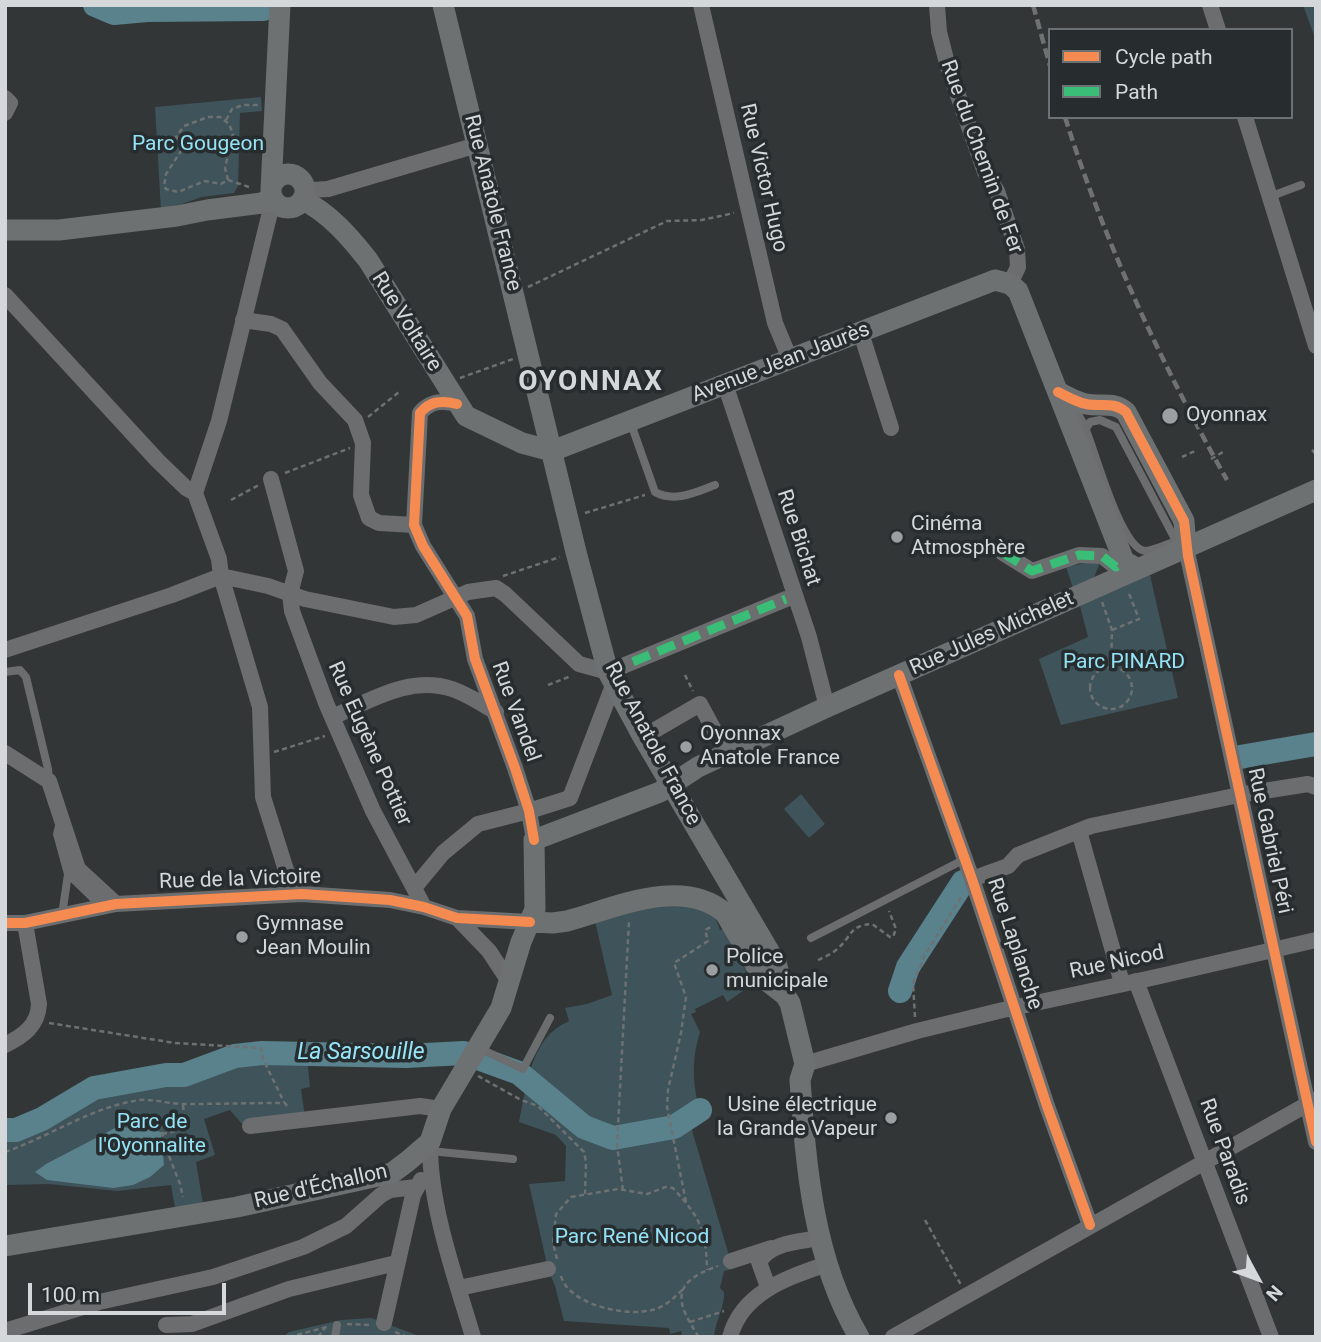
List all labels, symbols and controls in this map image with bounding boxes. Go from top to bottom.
legend [1048,28,1293,119]
text: Cycle path [1115,45,1213,69]
street label: Rue du Chemin de Fer [934,57,1028,257]
text: Path [1115,80,1158,104]
street label: Rue Victor Hugo [734,101,792,255]
street label: Rue Anatole France [458,112,526,294]
park label: Parc Gougeon [132,132,264,158]
street label: Rue Voltaire [366,268,446,376]
street label: Avenue Jean Jaurès [689,317,873,409]
district label: OYONNAX [519,366,663,400]
place label: Oyonnax [1186,403,1267,429]
marker: Oyonnax [1160,406,1180,426]
street label: Rue Bichat [771,487,825,589]
place label: Cinéma Atmosphère [911,512,1025,562]
marker: Cinéma Atmosphère [889,529,905,545]
street label: Rue Jules Michelet [906,587,1078,681]
park label: Parc PINARD [1063,650,1185,676]
street label: Rue Eugène Pottier [321,658,417,830]
street label: Rue Vandel [485,658,545,766]
street label: Rue Anatole France [598,658,706,830]
place label: Oyonnax Anatole France [700,722,840,772]
marker: Oyonnax Anatole France [678,739,694,755]
street label: Rue Gabriel Péri [1241,766,1297,916]
street label: Rue de la Victoire [159,865,321,895]
street label: Rue Laplanche [981,875,1047,1013]
place label: Gymnase Jean Moulin [256,912,371,962]
marker: Gymnase Jean Moulin [234,929,250,945]
street label: Rue Nicod [1068,941,1166,985]
place label: Police municipale [726,945,828,995]
marker: Police municipale [704,962,720,978]
water label: La Sarsouille [297,1039,425,1067]
place label: Usine électrique la Grande Vapeur [717,1093,877,1143]
street label: Rue Paradis [1193,1095,1255,1209]
park label: Parc de l'Oyonnalite [98,1110,206,1160]
marker: Usine électrique la Grande Vapeur [883,1110,899,1126]
street label: Rue d'Échallon [252,1159,390,1215]
park label: Parc René Nicod [555,1225,709,1251]
north arrow [1223,1244,1293,1314]
scale bar [32,1268,229,1312]
text: N [1261,1281,1287,1306]
text: 100 m [41,1283,100,1307]

